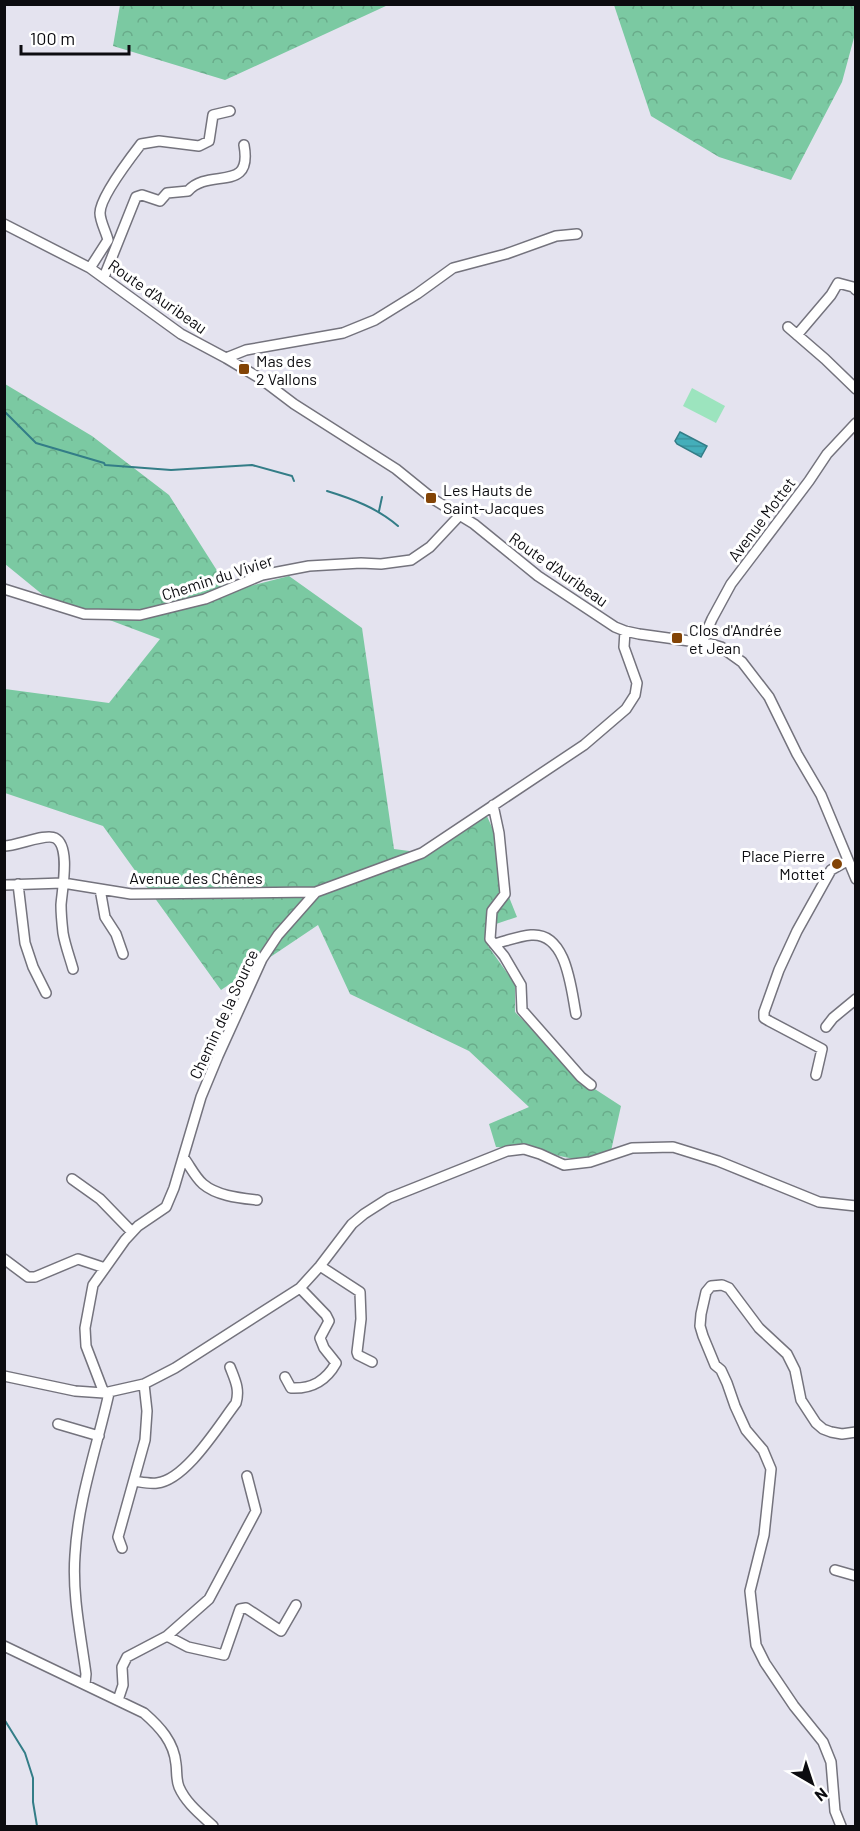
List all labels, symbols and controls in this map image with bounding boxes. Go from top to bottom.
scale bar [21,18,129,56]
text: 100 m [30,27,75,49]
street label: Route d'Auribeau [105,255,211,337]
place label: Mas des 2 Vallons [256,351,317,388]
marker: Mas des 2 Vallons [237,362,251,376]
street label: Avenue Mottet [723,473,799,565]
place label: Les Hauts de Saint-Jacques [443,480,544,517]
marker: Les Hauts de Saint-Jacques [424,491,438,505]
street label: Route d'Auribeau [506,528,612,610]
street label: Chemin du Vivier [159,550,275,604]
place label: Clos d'Andrée et Jean [689,620,782,657]
marker: Clos d'Andrée et Jean [670,631,684,645]
place label: Place Pierre Mottet [741,846,825,883]
marker: Place Pierre Mottet [830,857,844,871]
street label: Avenue des Chênes [129,868,263,887]
street label: Chemin de la Source [185,946,261,1082]
north arrow [782,1753,842,1813]
text: N [812,1784,832,1806]

